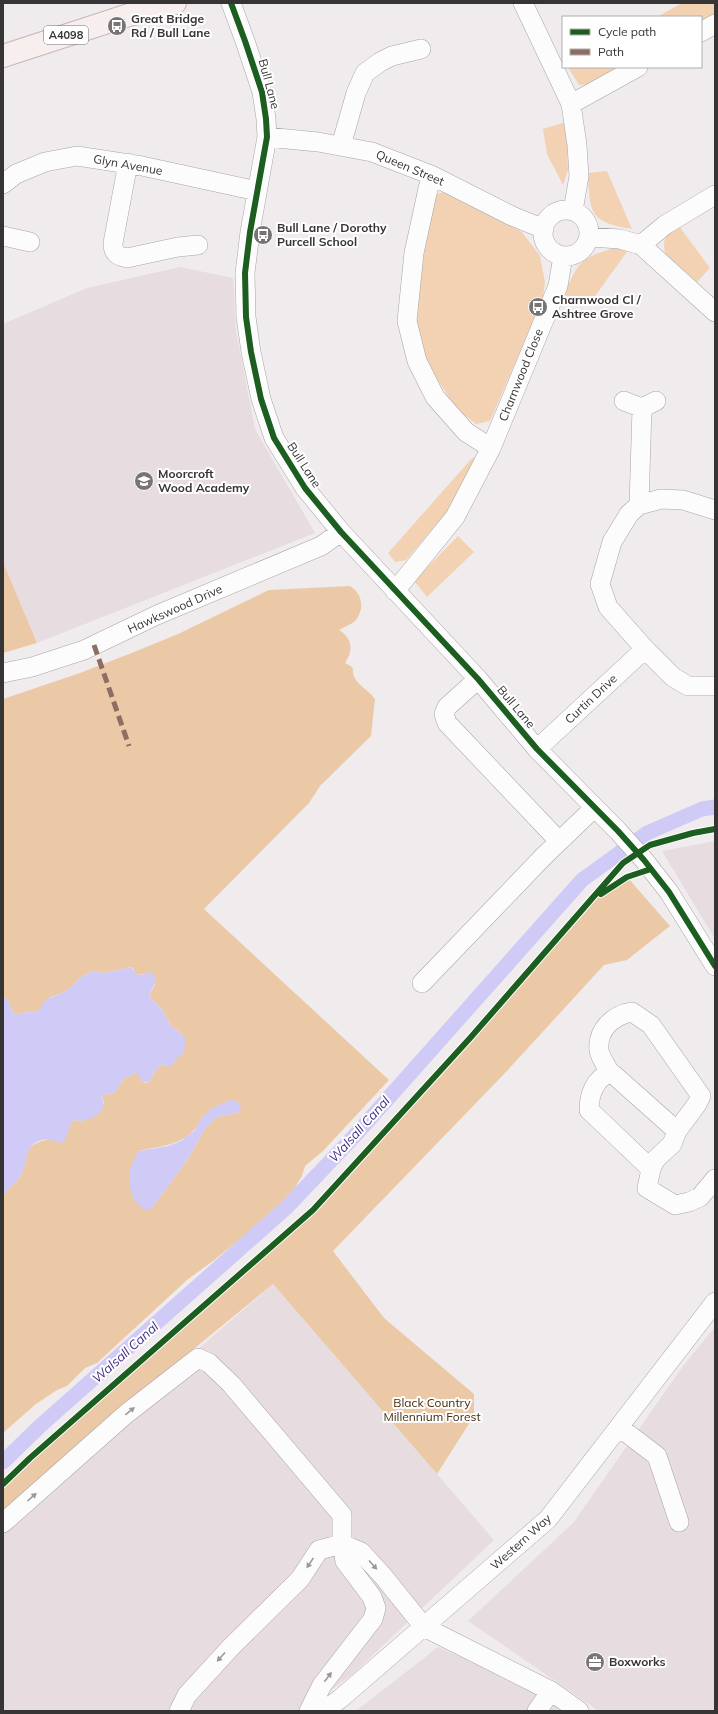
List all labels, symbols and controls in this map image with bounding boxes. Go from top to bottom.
place label: Great Bridge Rd / Bull Lane [131,11,210,40]
bus stop icon: Great Bridge Rd / Bull Lane [106,15,128,37]
legend [562,16,702,68]
text: Cycle path [598,24,656,39]
road number: A4098 [44,26,88,44]
text: Path [598,44,624,59]
street label: Bull Lane [256,57,283,111]
street label: Queen Street [374,146,447,189]
street label: Glyn Avenue [92,151,164,178]
place label: Bull Lane / Dorothy Purcell School [277,220,387,249]
bus stop icon: Bull Lane / Dorothy Purcell School [252,224,274,246]
place label: Charnwood Cl / Ashtree Grove [552,292,642,321]
bus stop icon: Charnwood Cl / Ashtree Grove [527,296,549,318]
street label: Charnwood Close [495,326,546,423]
street label: Bull Lane [284,439,325,490]
place label: Moorcroft Wood Academy [158,466,250,495]
school or university icon: Moorcroft Wood Academy [133,470,155,492]
street label: Hawkswood Drive [125,581,224,636]
street label: Curtin Drive [561,671,620,727]
street label: Bull Lane [494,682,539,731]
water label: Walsall Canal [325,1092,393,1165]
water label: Walsall Canal [89,1318,162,1386]
park label: Black Country Millennium Forest [383,1395,481,1424]
one-way arrow [124,1407,135,1416]
one-way arrow [27,1493,37,1502]
street label: Western Way [487,1510,555,1573]
one-way arrow [307,1557,314,1569]
one-way arrow [368,1560,378,1570]
office icon: Boxworks [584,1651,606,1673]
one-way arrow [216,1652,226,1662]
place label: Boxworks [609,1654,666,1669]
one-way arrow [324,1672,332,1682]

